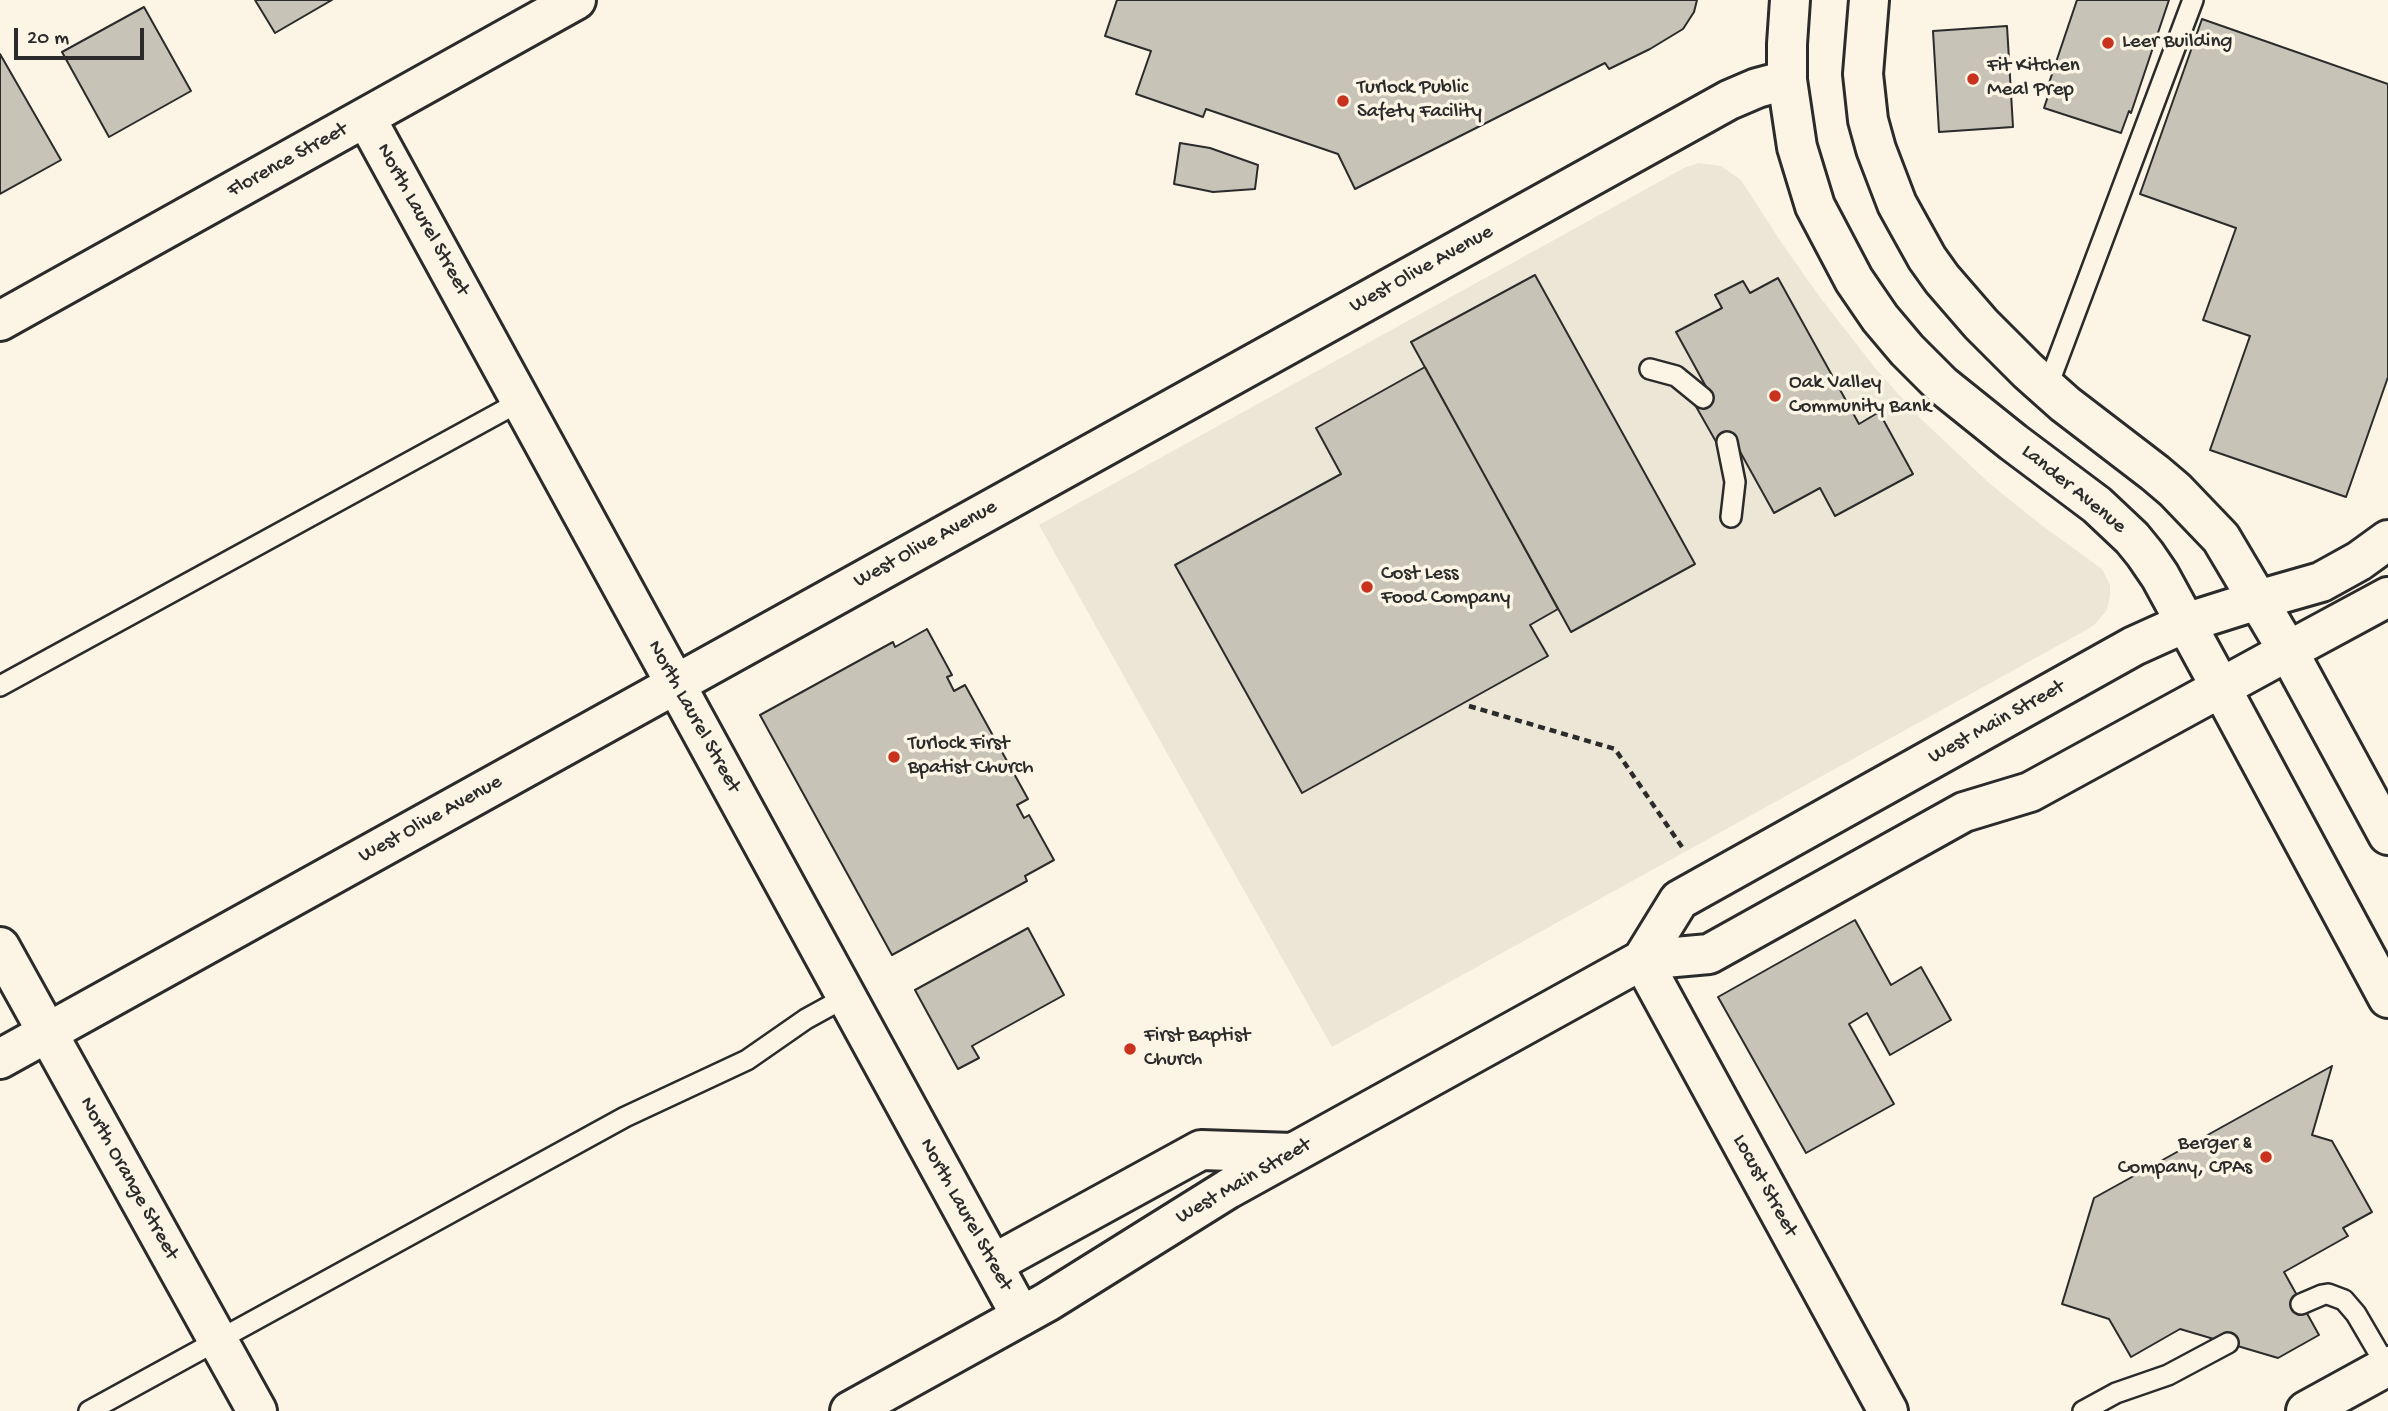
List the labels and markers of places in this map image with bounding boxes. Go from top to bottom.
place label: Leer Building [2122,30,2232,56]
marker: Leer Building [2100,35,2116,51]
place label: Fit Kitchen Meal Prep [1987,54,2080,104]
marker: Fit Kitchen Meal Prep [1965,71,1981,87]
place label: Turlock Public Safety Facility [1357,76,1482,126]
marker: Turlock Public Safety Facility [1335,93,1351,109]
place label: Oak Valley Community Bank [1789,371,1931,421]
marker: Oak Valley Community Bank [1767,388,1783,404]
place label: Cost Less Food Company [1381,562,1510,612]
marker: Cost Less Food Company [1359,579,1375,595]
place label: Turlock First Bpatist Church [908,732,1033,782]
marker: Turlock First Bpatist Church [886,749,902,765]
place label: First Baptist Church [1144,1024,1250,1074]
marker: First Baptist Church [1122,1041,1138,1057]
place label: Berger & Company, CPAs [2118,1132,2252,1182]
marker: Berger & Company, CPAs [2258,1149,2274,1165]

